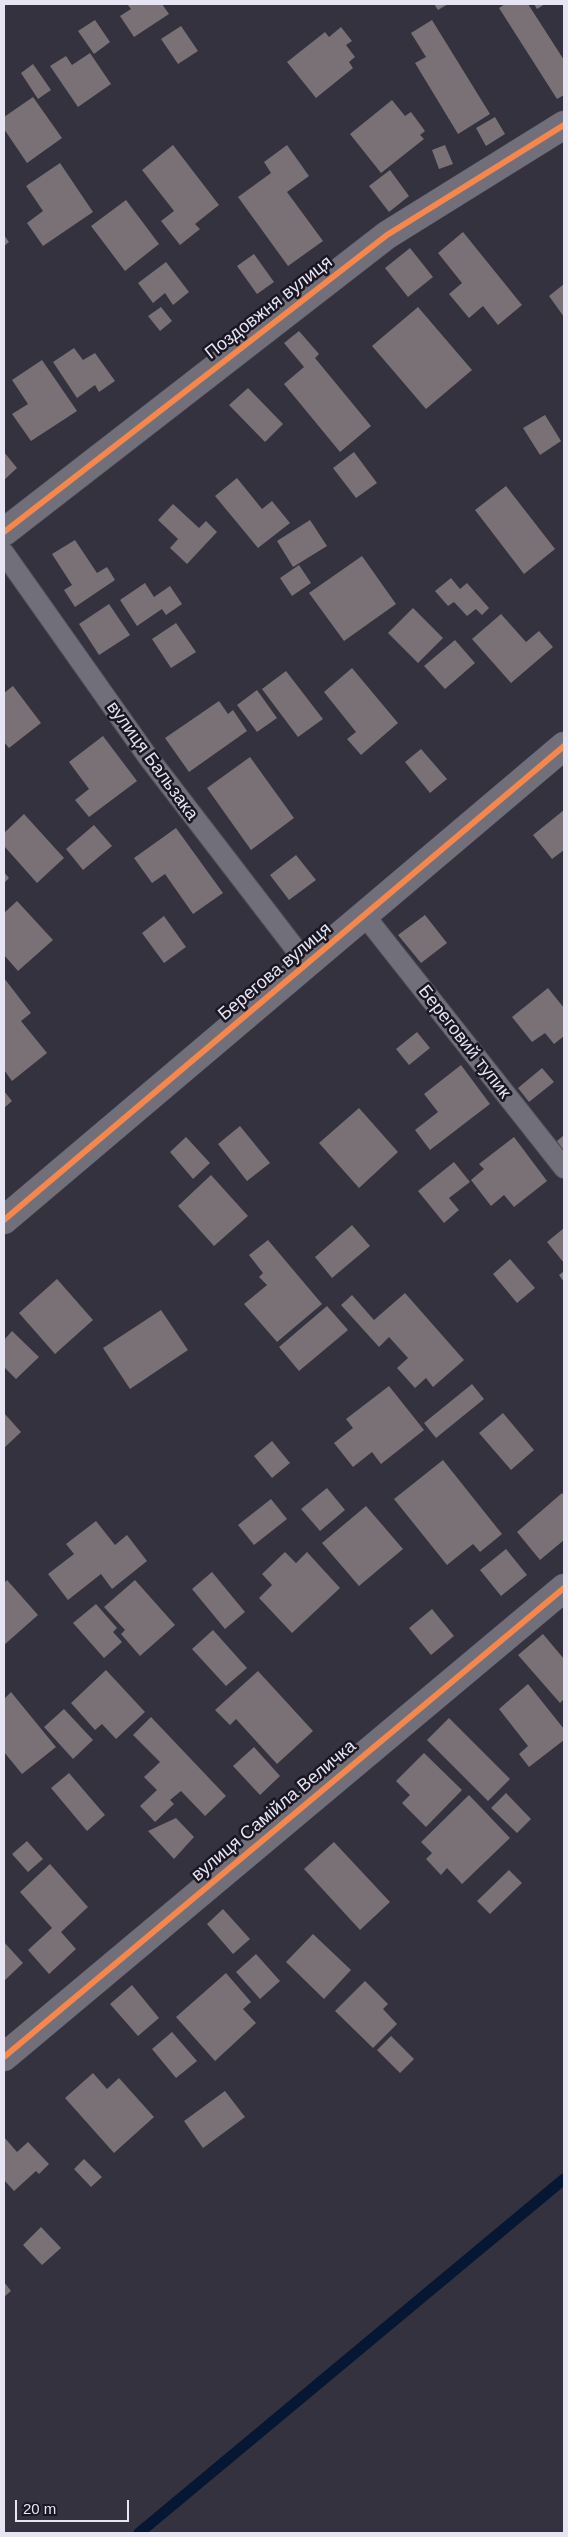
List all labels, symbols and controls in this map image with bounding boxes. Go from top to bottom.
street label: Поздовжня вулиця [201,252,337,364]
street label: вулиця Бальзака [102,697,202,825]
street label: Берегова вулиця [214,918,336,1026]
street label: Береговий тупик [413,981,515,1103]
street label: вулиця Самійла Величка [187,1736,361,1886]
scale bar [18,2490,131,2522]
text: 20 m [23,2500,56,2517]

